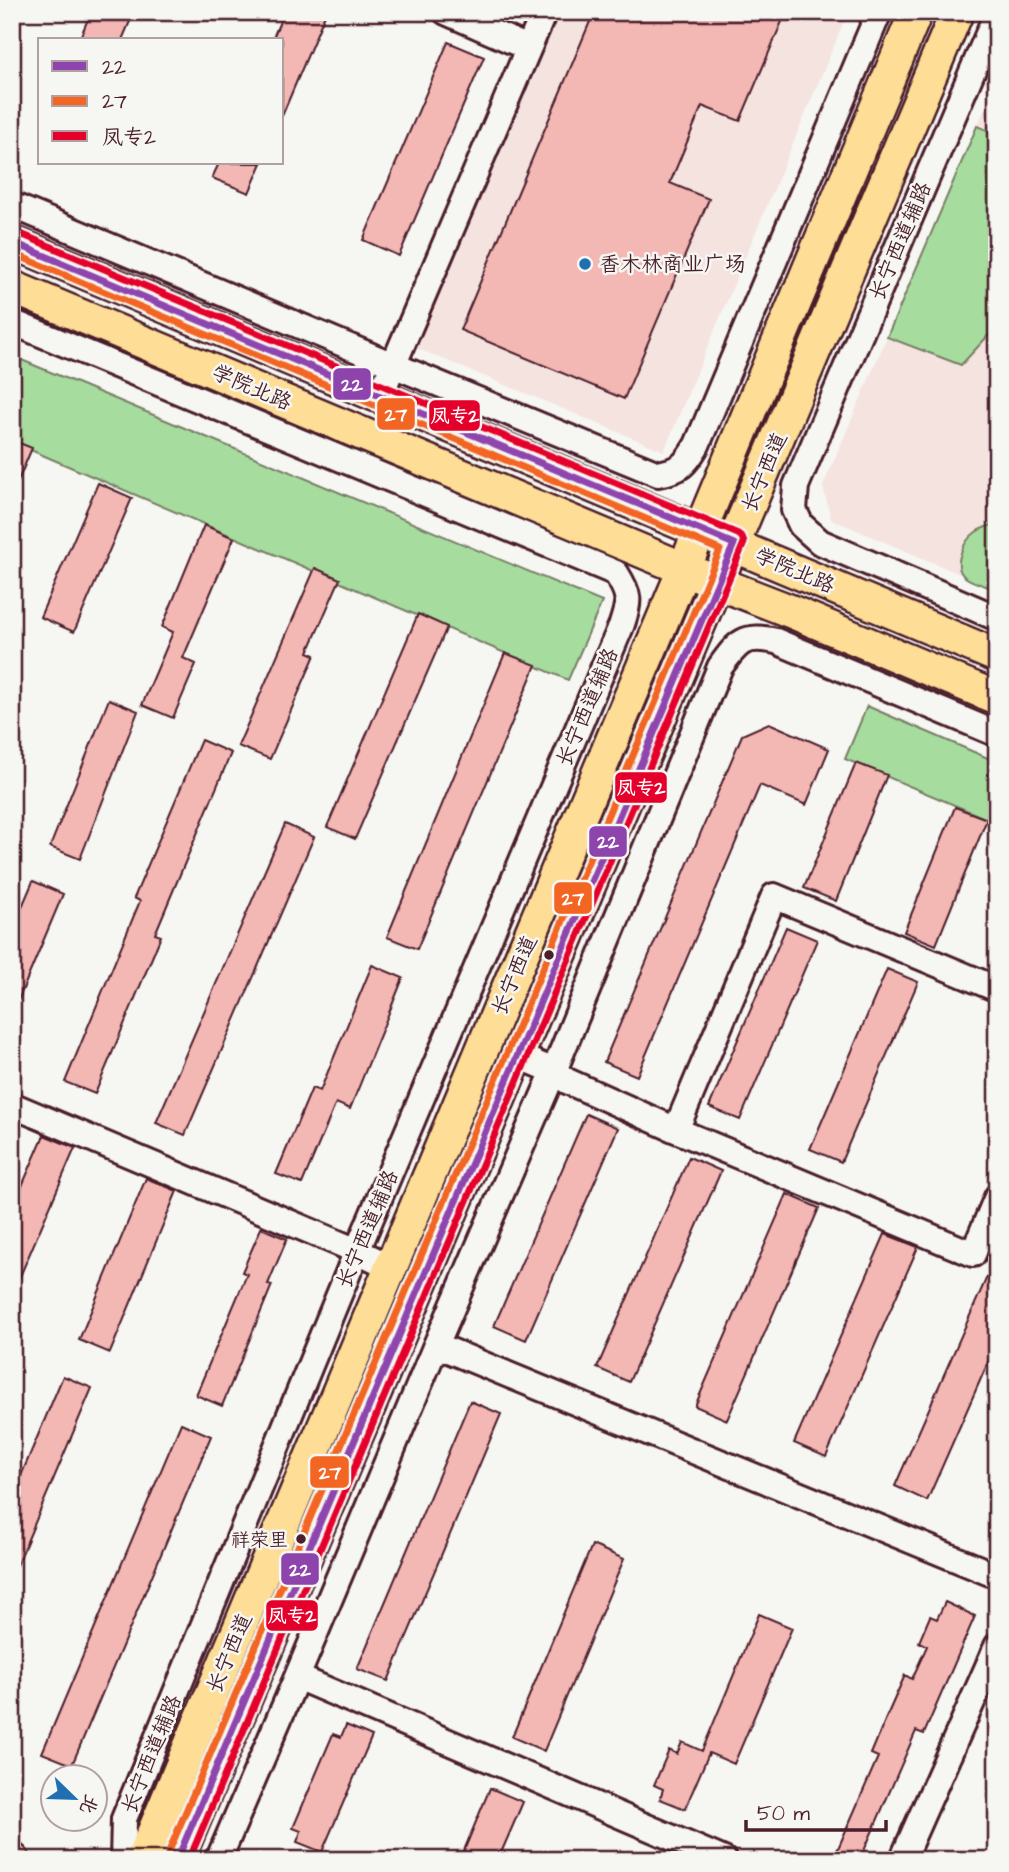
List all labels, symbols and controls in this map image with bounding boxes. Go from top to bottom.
legend [38,38,284,164]
text: 22 [102,53,126,82]
text: 27 [102,87,127,116]
text: 凤专2 [102,123,156,152]
street label: 长宁西道辅路 [862,178,938,305]
place label: 香木林商业广场 [599,250,746,279]
marker: 香木林商业广场 [577,256,593,272]
street label: 学院北路 [207,358,296,417]
line badge: 22 [332,367,372,401]
text: 22 [340,372,363,399]
line badge: 27 [376,397,416,431]
line badge: 凤专2 [428,399,481,432]
text: 27 [384,402,408,429]
text: 凤专2 [431,403,480,430]
street label: 长宁西道 [735,428,794,517]
street label: 学院北路 [750,541,839,600]
street label: 长宁西道辅路 [549,644,625,771]
line badge: 凤专2 [614,771,668,804]
text: 凤专2 [617,775,666,802]
line badge: 22 [588,825,628,858]
text: 22 [596,829,619,856]
line badge: 27 [553,881,593,915]
text: 27 [561,886,585,913]
street label: 长宁西道 [485,931,544,1020]
unlabelled marker [542,948,556,962]
street label: 长宁西道辅路 [329,1166,405,1293]
line badge: 27 [309,1455,350,1489]
text: 27 [318,1460,342,1487]
place label: 祥荣里 [231,1527,288,1554]
marker: 祥荣里 [294,1532,308,1546]
line badge: 22 [280,1552,320,1586]
text: 22 [288,1557,311,1584]
line badge: 凤专2 [265,1599,319,1632]
text: 凤专2 [268,1603,317,1630]
street label: 长宁西道 [200,1609,259,1698]
street label: 长宁西道辅路 [114,1690,189,1818]
north arrow [38,1764,108,1834]
scale bar [746,1788,886,1832]
text: 北 [72,1790,104,1818]
text: 50 m [757,1799,811,1828]

